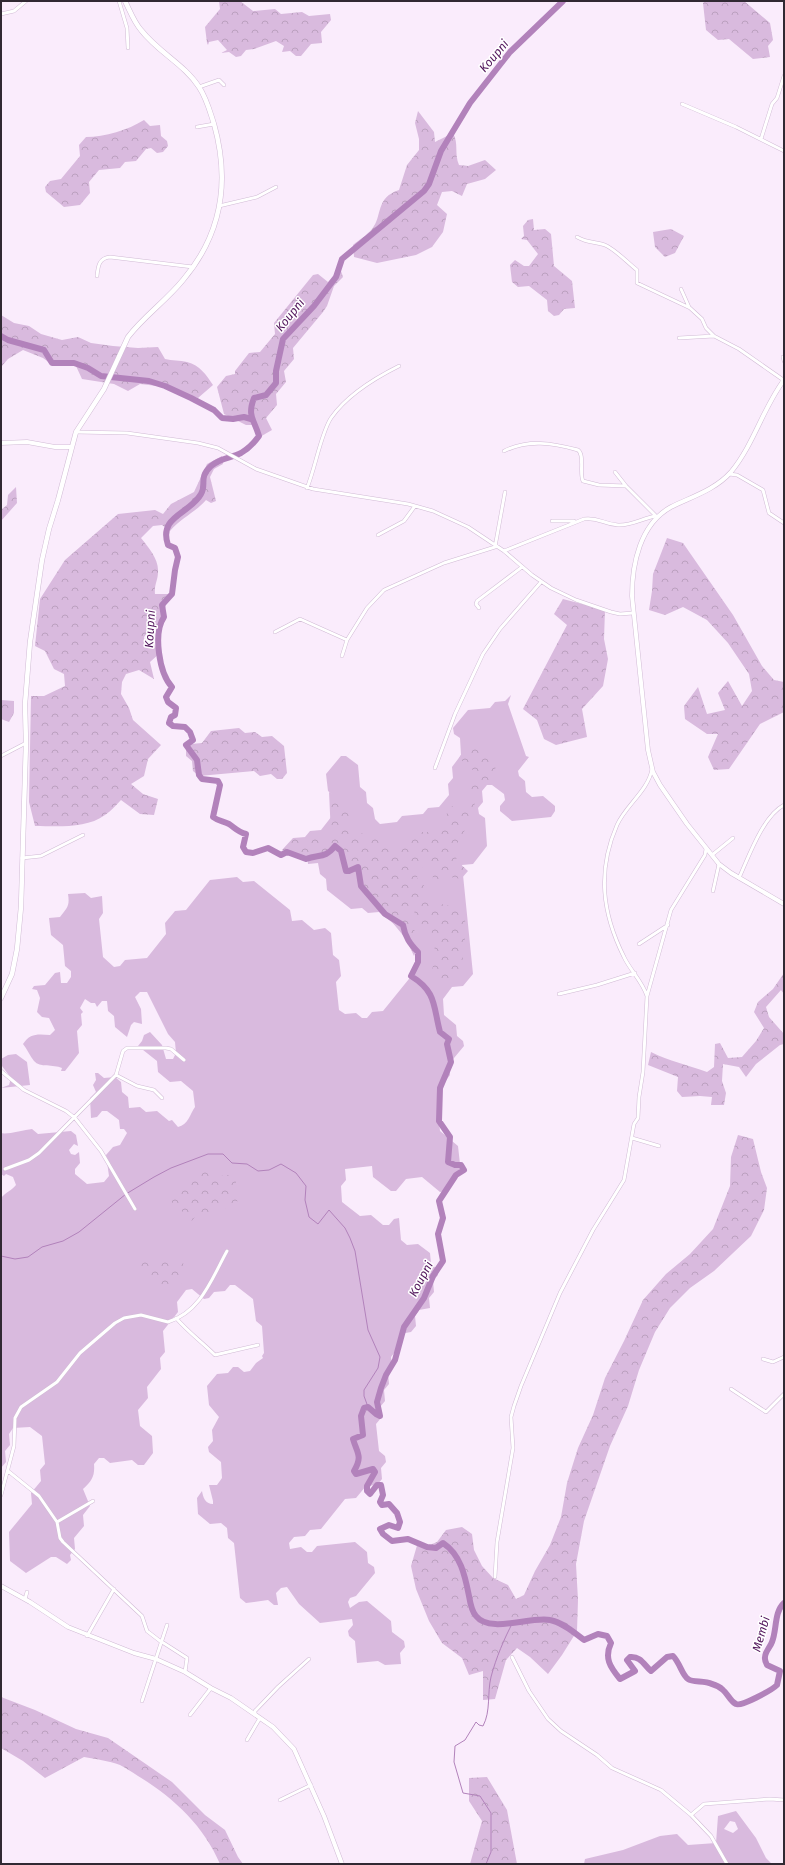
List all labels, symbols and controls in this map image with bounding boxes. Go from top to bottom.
water label: Koupni [476,36,512,75]
water label: Koupni [273,295,308,334]
water label: Koupni [142,609,158,648]
water label: Koupni [406,1258,436,1299]
water label: Membi [749,1614,773,1653]

